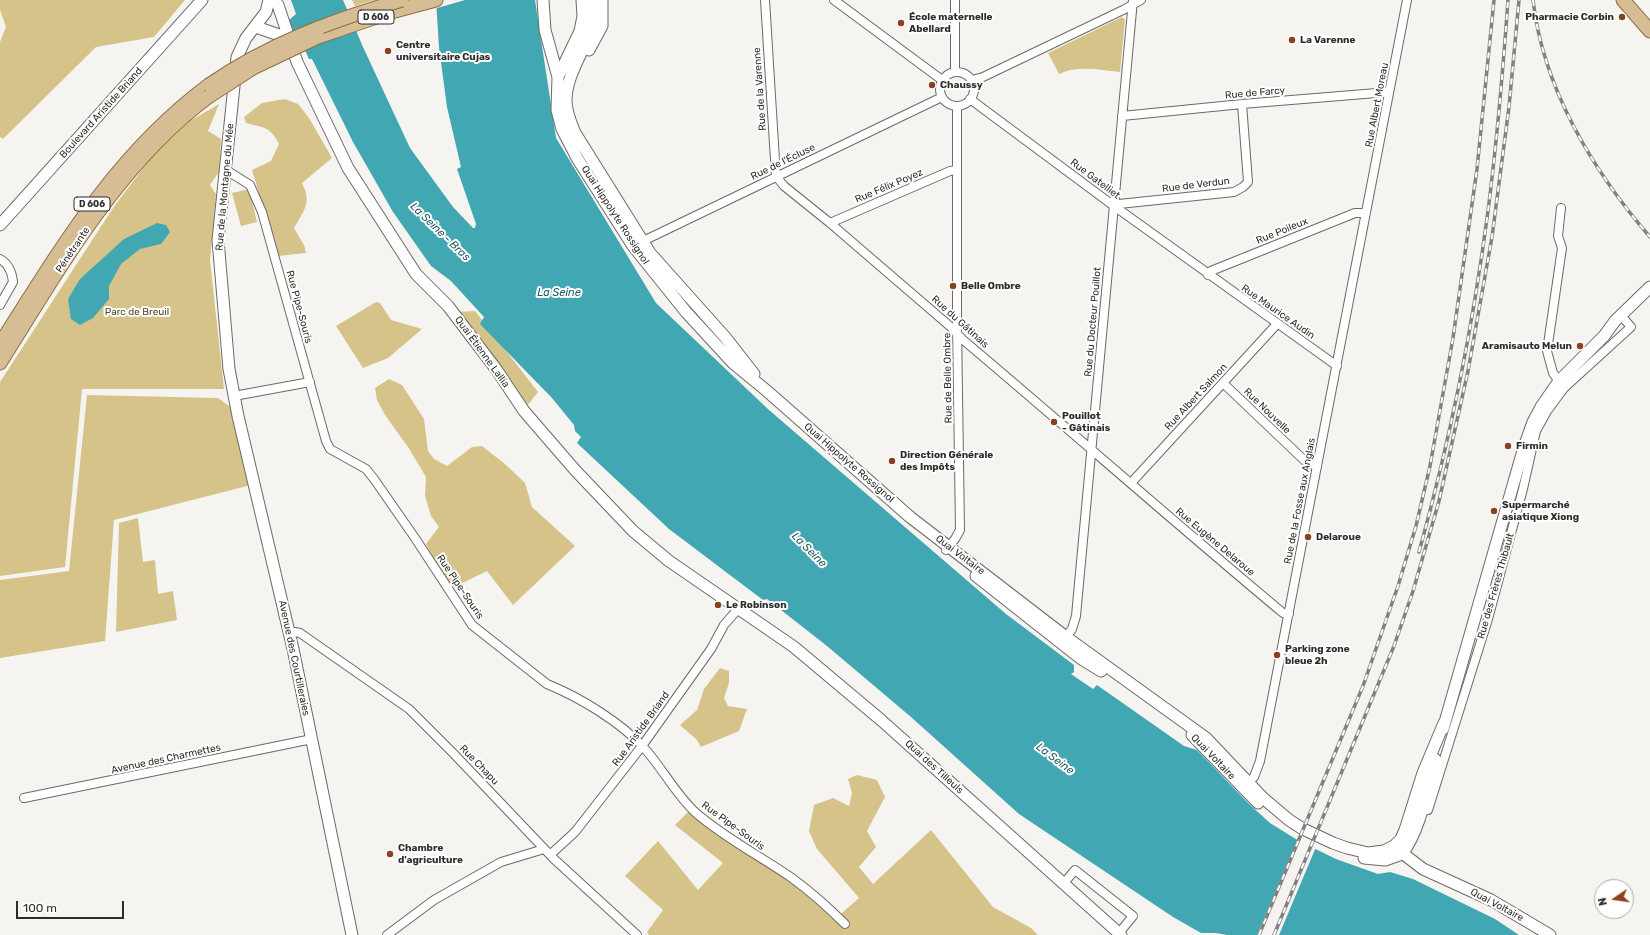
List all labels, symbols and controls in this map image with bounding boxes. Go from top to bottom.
road number: D 606 [358,10,394,24]
place label: École maternelle Abellard [909,11,992,34]
place label: Pharmacie Corbin [1525,11,1614,23]
marker: Pharmacie Corbin [1617,12,1627,22]
marker: École maternelle Abellard [896,18,906,28]
place label: La Varenne [1300,34,1355,46]
marker: La Varenne [1287,35,1297,45]
place label: Centre universitaire Cujas [396,39,490,62]
marker: Centre universitaire Cujas [383,46,393,56]
street label: Rue de la Varenne [751,47,769,131]
street label: Rue Albert Moreau [1363,62,1391,148]
street label: Boulevard Aristide Briand [57,65,145,161]
place label: Chaussy [940,79,983,91]
marker: Chaussy [927,80,937,90]
street label: Rue de Farcy [1224,84,1286,102]
street label: Rue de la Montagne du Mée [213,123,237,251]
street label: Rue de l'Écluse [749,141,817,183]
street label: Rue Gatelliet [1068,156,1122,202]
street label: Quai Hippolyte Rossignol [579,163,651,267]
street label: Rue Félix Poyez [853,166,925,206]
street label: Rue de Verdun [1162,175,1230,195]
road number: D 606 [74,197,110,211]
water label: La Seine - Bras [407,200,473,264]
street label: Rue Poileux [1254,215,1310,247]
street label: Pénétrante [53,225,93,275]
street label: Rue du Docteur Pouillot [1082,267,1104,377]
street label: Rue Pipe-Souris [284,269,314,345]
place label: Belle Ombre [961,280,1021,292]
marker: Belle Ombre [948,281,958,291]
street label: Rue Maurice Audin [1239,282,1317,342]
water label: La Seine [537,286,581,300]
street label: Rue du Gâtinais [929,293,991,351]
park label: Parc de Breuil [105,306,169,318]
street label: Quai Étienne Lallia [452,314,512,390]
street label: Rue de Belle Ombre [941,333,955,423]
place label: Aramisauto Melun [1482,340,1572,352]
marker: Aramisauto Melun [1575,341,1585,351]
street label: Rue Albert Salmon [1162,361,1230,433]
street label: Rue Nouvelle [1241,386,1293,436]
place label: Pouillot - Gâtinais [1062,410,1110,434]
marker: Pouillot - Gâtinais [1049,417,1059,427]
street label: Quai Hippolyte Rossignol [802,421,896,505]
street label: Rue de la Fosse aux Anglais [1282,437,1318,565]
place label: Firmin [1516,440,1548,452]
marker: Firmin [1503,441,1513,451]
place label: Direction Générale des Impôts [900,449,993,472]
marker: Direction Générale des Impôts [887,456,897,466]
place label: Supermarché asiatique Xiong [1502,499,1579,522]
street label: Rue Eugène Delaroue [1173,505,1257,579]
marker: Supermarché asiatique Xiong [1489,506,1499,516]
water label: La Seine [789,530,829,570]
place label: Delaroue [1316,531,1361,543]
marker: Delaroue [1303,532,1313,542]
street label: Rue des Frères Thibault [1475,532,1517,640]
street label: Quai Voltaire [933,533,987,577]
street label: Rue Pipe-Souris [434,553,486,621]
street label: Avenue des Courtilleraies [276,599,312,717]
place label: Le Robinson [726,599,787,611]
marker: Le Robinson [713,600,723,610]
place label: Parking zone bleue 2h [1285,643,1350,666]
marker: Parking zone bleue 2h [1272,650,1282,660]
street label: Rue Aristide Briand [610,689,672,769]
street label: Quai Voltaire [1188,732,1238,782]
street label: Quai des Tilleuls [902,738,966,796]
water label: La Seine [1034,741,1076,777]
street label: Avenue des Charmettes [110,742,222,776]
street label: Rue Chapu [457,743,501,787]
street label: Rue Pipe-Souris [699,799,767,853]
place label: Chambre d'agriculture [398,842,463,866]
marker: Chambre d'agriculture [385,849,395,859]
north arrow [1594,879,1634,919]
street label: Quai Voltaire [1468,886,1526,924]
scale bar [18,893,126,919]
text: N [1596,896,1610,907]
text: 100 m [23,901,57,915]

